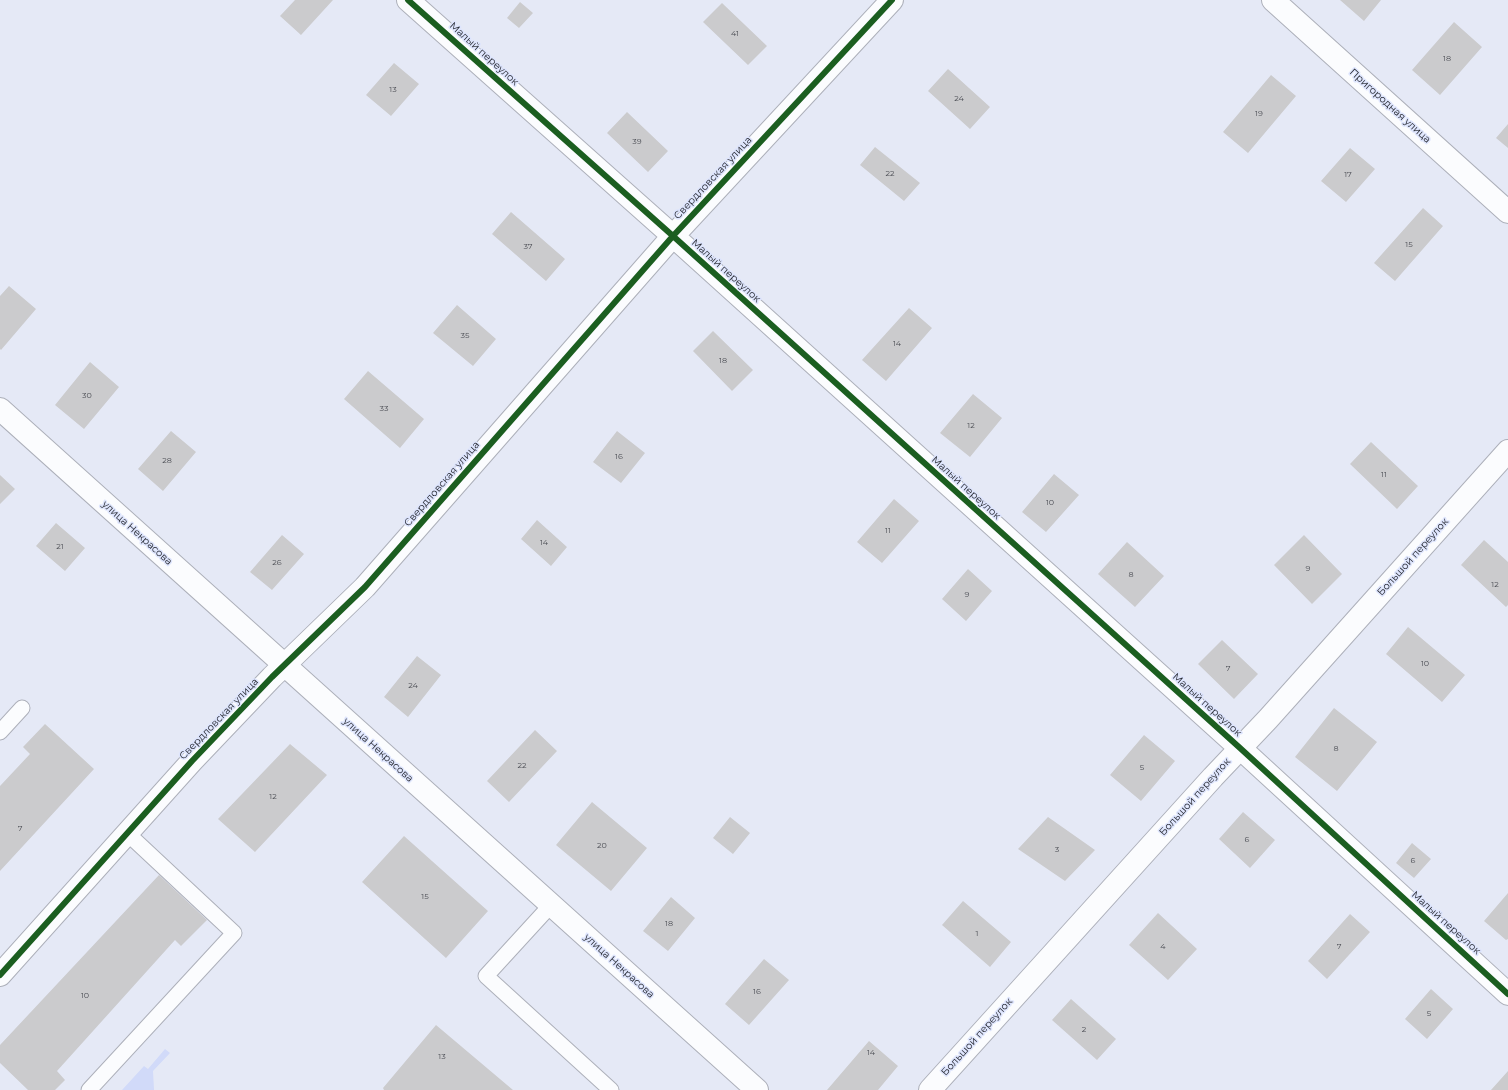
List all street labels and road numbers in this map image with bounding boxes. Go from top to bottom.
street label: Малый переулок [447,20,521,88]
street label: Пригородная улица [1347,66,1433,146]
street label: Свердловская улица [672,134,754,222]
street label: Малый переулок [689,237,763,305]
street label: Свердловская улица [402,439,482,529]
street label: Малый переулок [929,454,1003,522]
street label: улица Некрасова [99,498,175,568]
street label: Большой переулок [1375,516,1451,598]
street label: Малый переулок [1170,671,1244,739]
street label: Свердловская улица [177,676,261,762]
street label: улица Некрасова [340,715,416,785]
street label: Большой переулок [1157,756,1233,838]
street label: Малый переулок [1409,889,1483,957]
street label: улица Некрасова [581,931,657,1001]
street label: Большой переулок [939,996,1015,1078]

